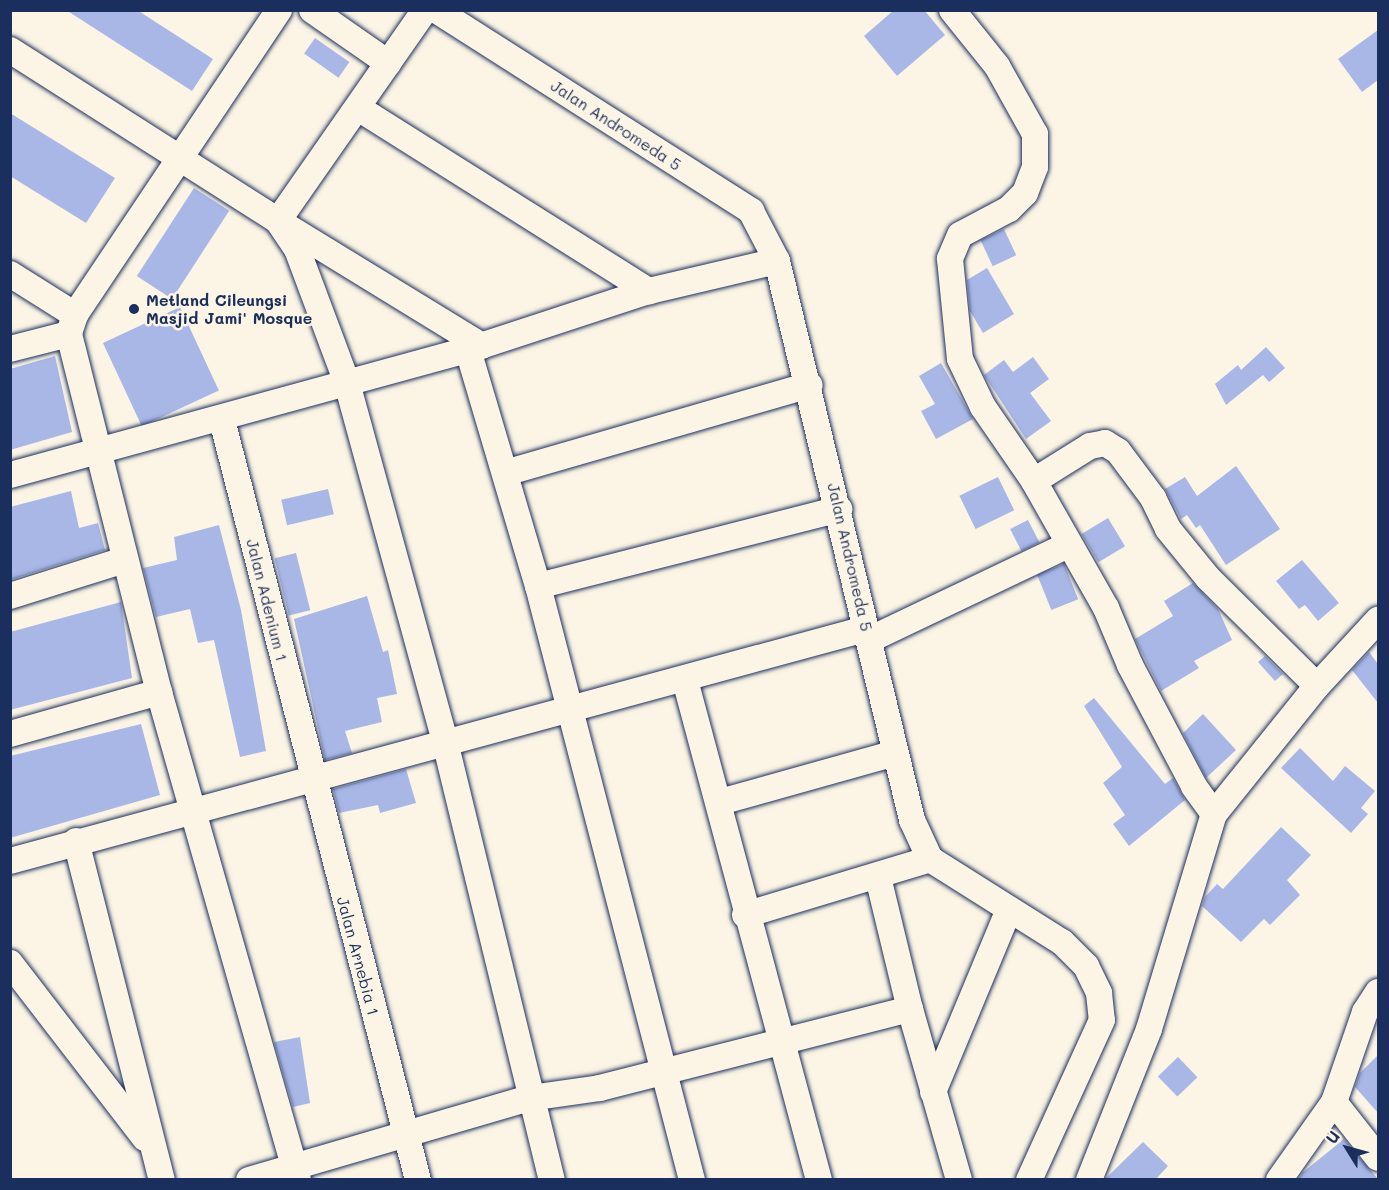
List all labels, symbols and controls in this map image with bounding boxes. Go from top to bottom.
street label: Jalan Andromeda 5 [547,76,685,174]
place label: Metland Cileungsi Masjid Jami' Mosque [146,290,312,328]
marker: Metland Cileungsi Masjid Jami' Mosque [127,302,141,316]
street label: Jalan Andromeda 5 [824,481,876,633]
street label: Jalan Adenium 1 [243,537,291,663]
street label: Jalan Arnebia 1 [333,895,383,1017]
north arrow [1317,1118,1377,1178]
text: U [1320,1126,1344,1148]

